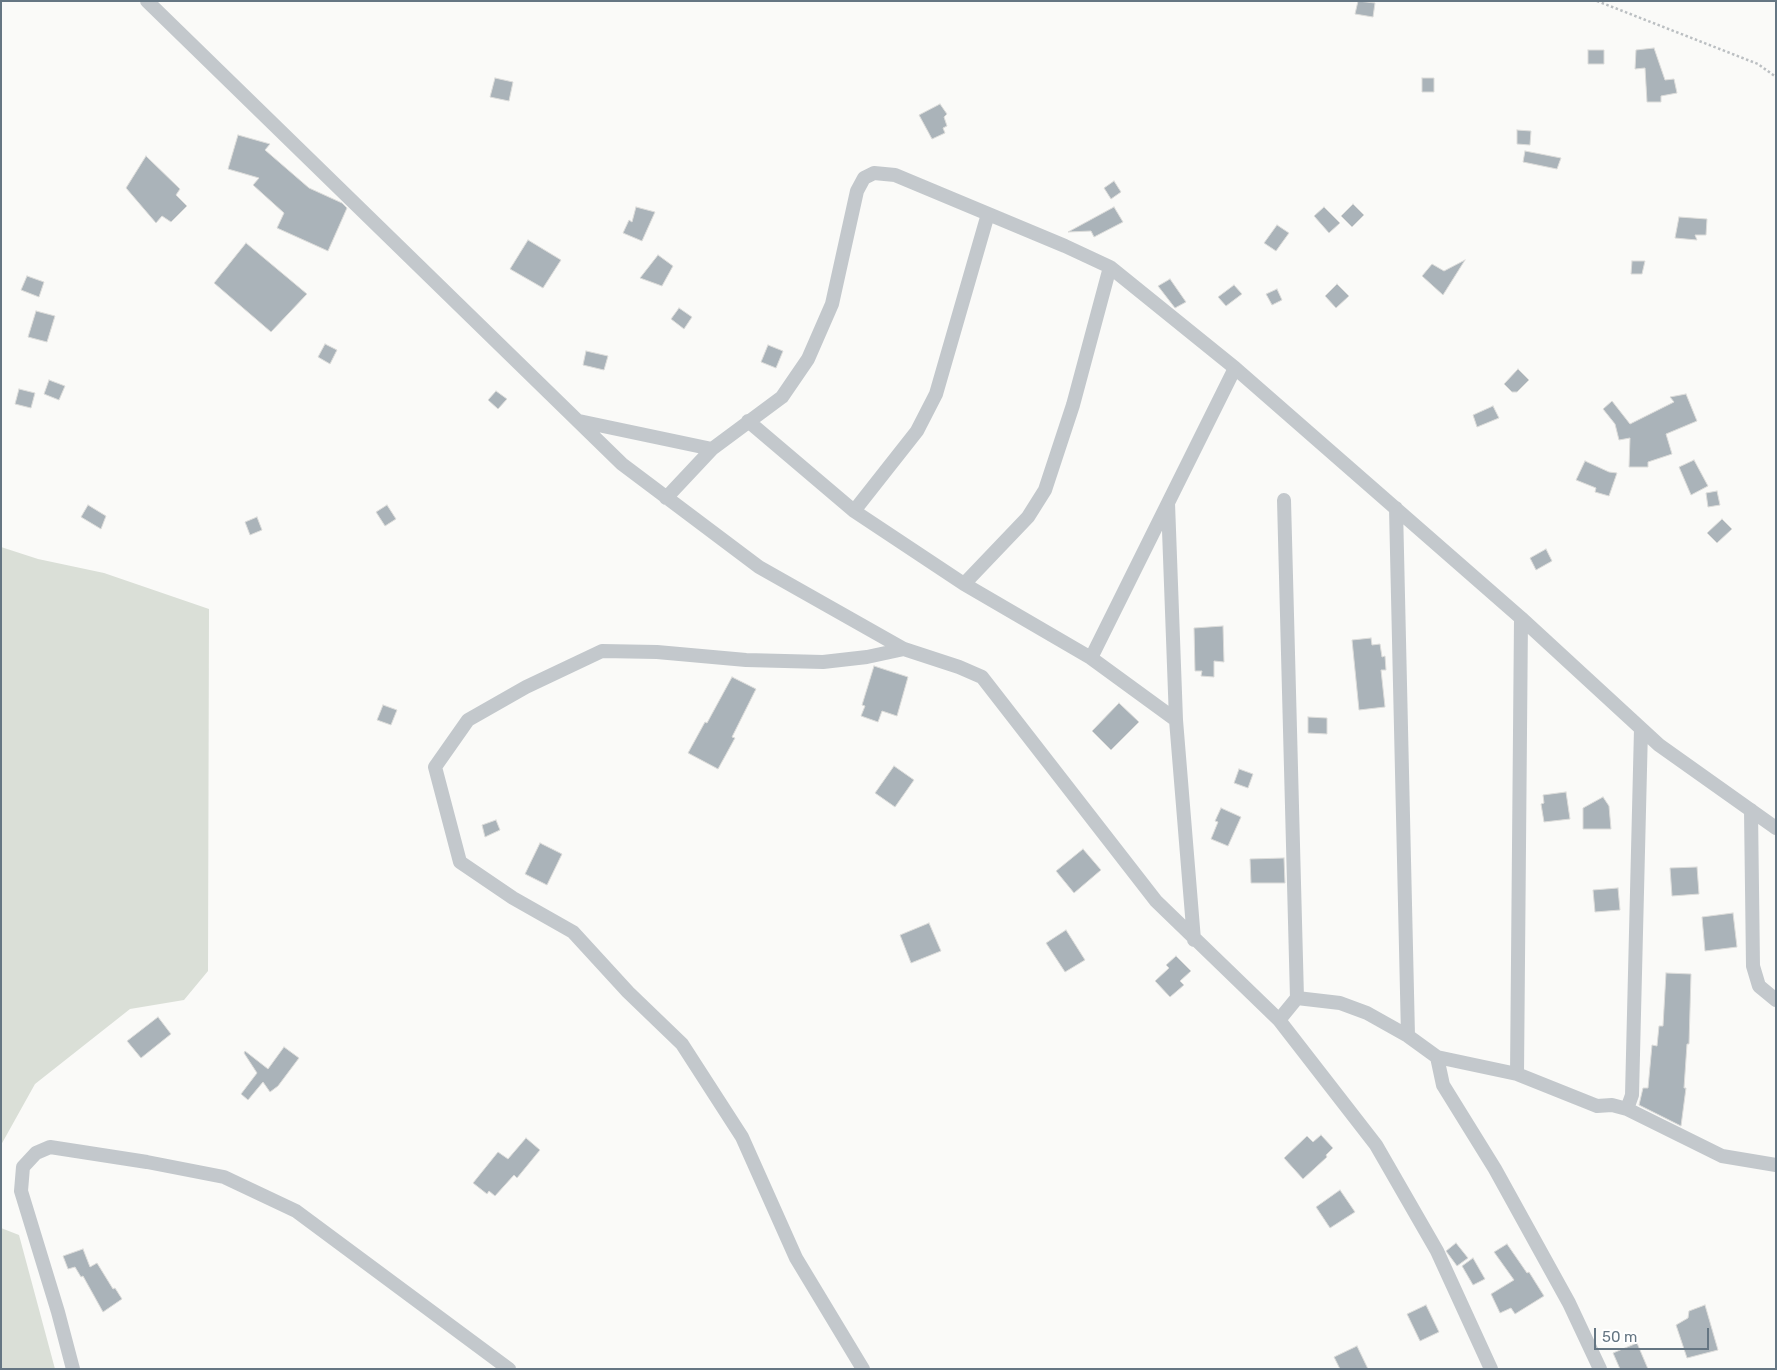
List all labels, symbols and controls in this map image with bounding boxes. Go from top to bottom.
scale bar [1597,1318,1712,1350]
text: 50 m [1602,1328,1637,1346]

